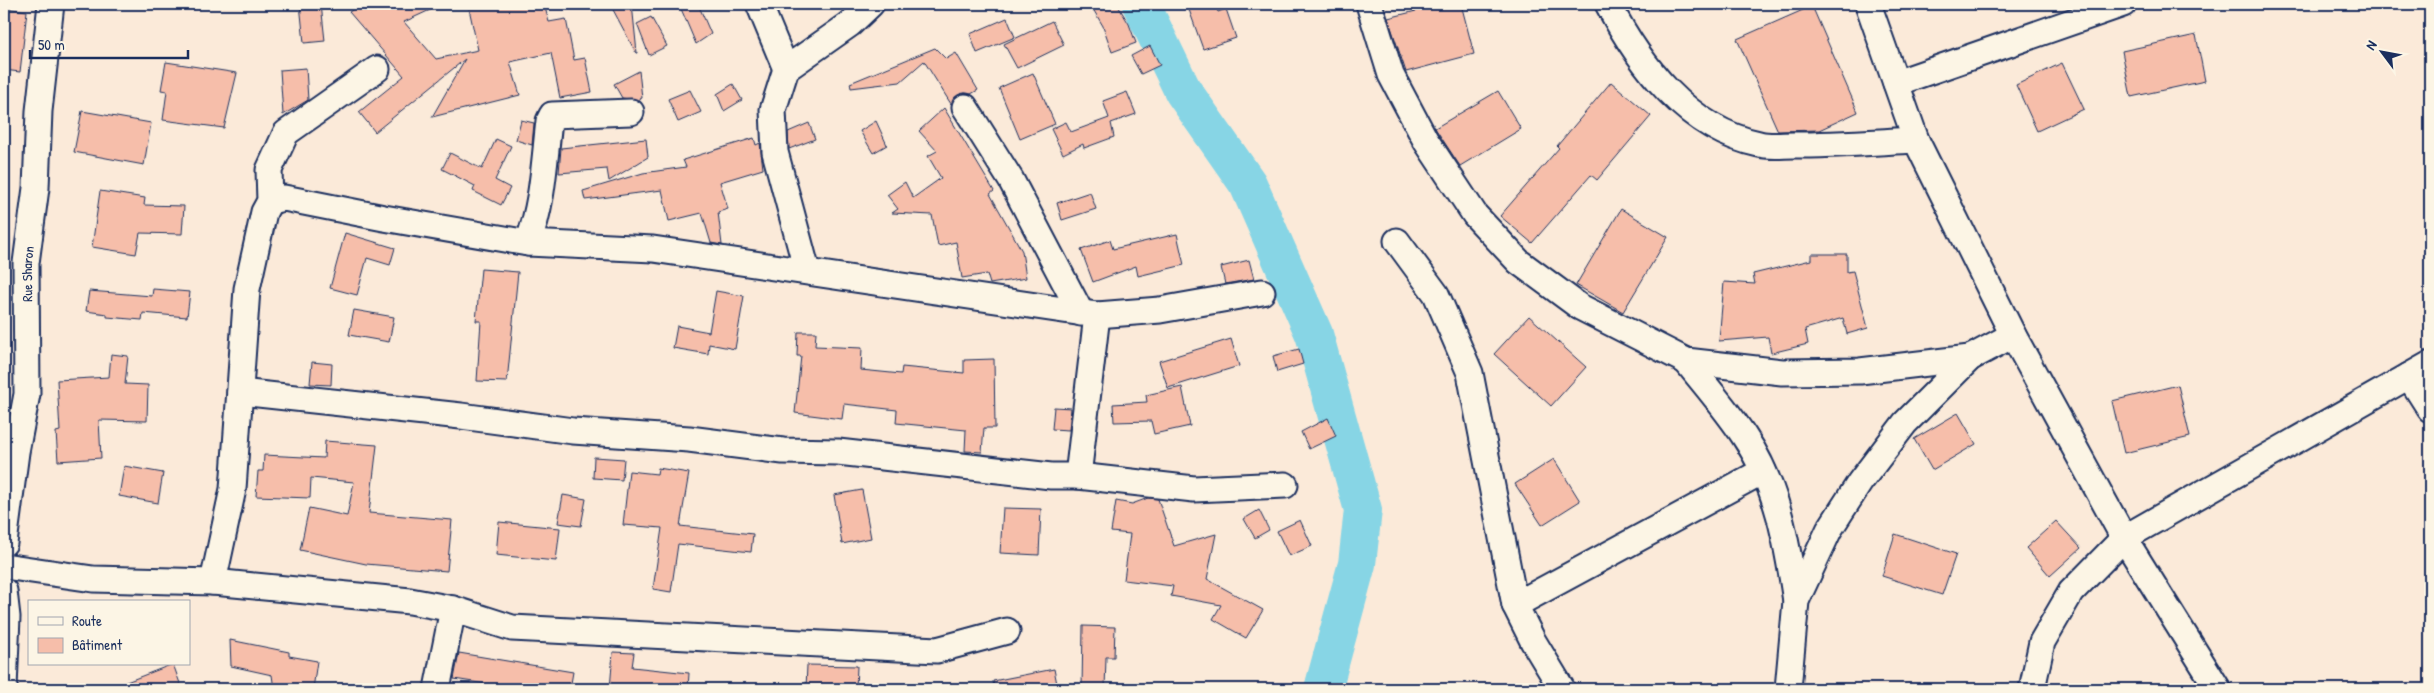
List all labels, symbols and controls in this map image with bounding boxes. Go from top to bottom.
scale bar [30,28,188,60]
north arrow [2356,28,2406,78]
text: 50 m [38,34,65,55]
text: N [2361,36,2381,53]
street label: Rue Sharon [16,245,38,302]
legend [28,600,190,666]
text: Route [72,610,102,631]
text: Bâtiment [72,634,123,655]

